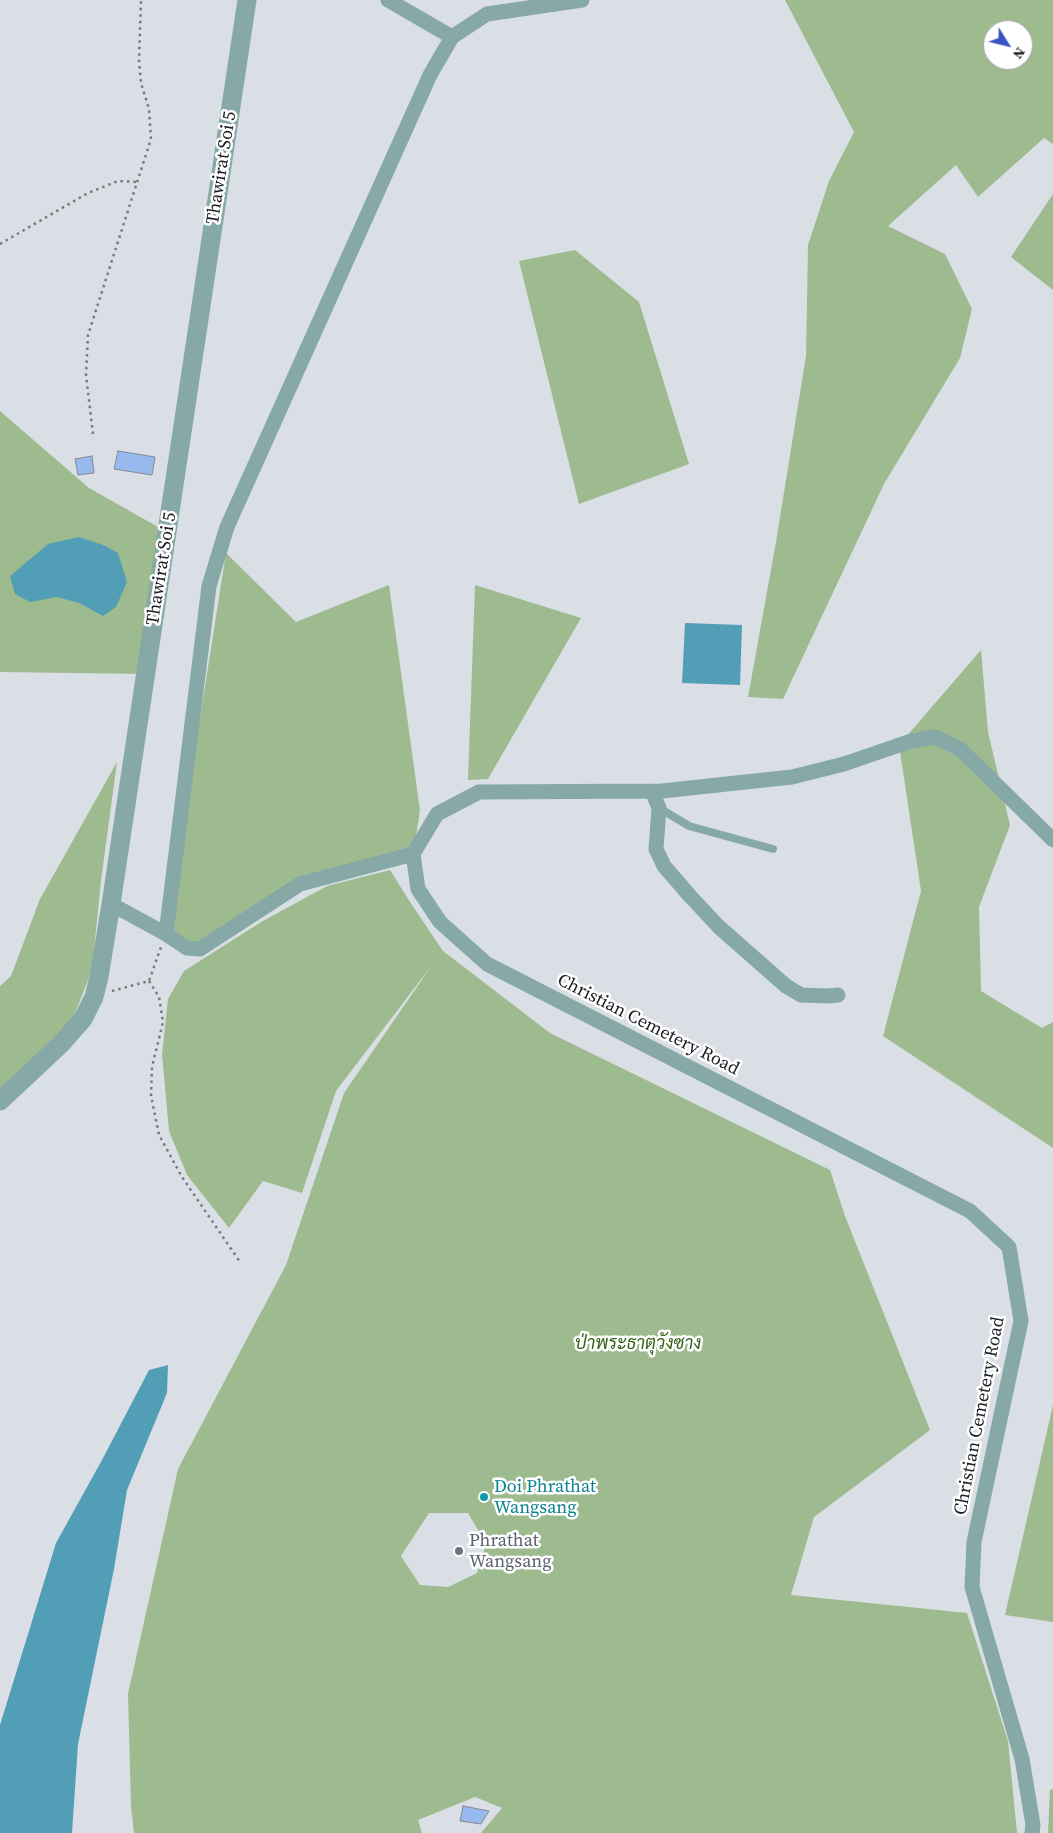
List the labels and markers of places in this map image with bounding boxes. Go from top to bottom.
place label: Doi Phrathat Wangsang [494,1476,596,1518]
marker: Doi Phrathat Wangsang [478,1491,490,1503]
place label: Phrathat Wangsang [469,1530,551,1572]
marker: Phrathat Wangsang [453,1545,465,1557]

